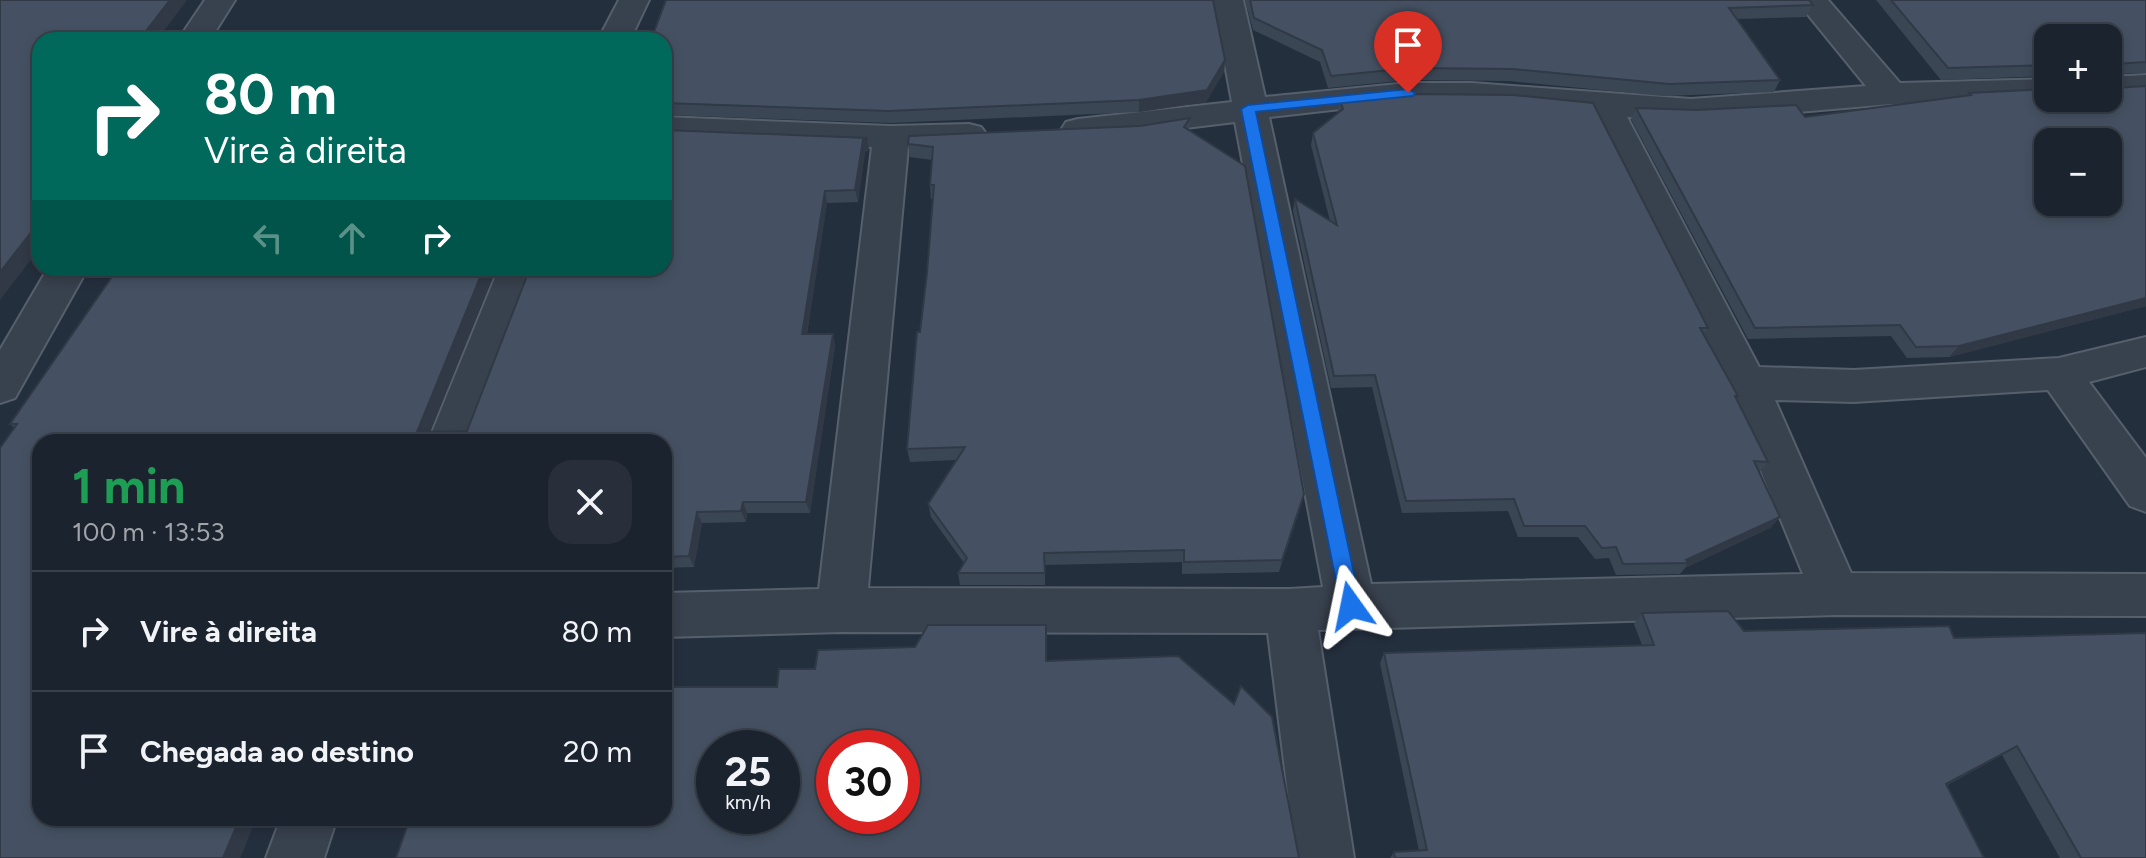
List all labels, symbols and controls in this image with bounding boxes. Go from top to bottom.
pin [1374,11,1442,93]
icon: arrive [1386,23,1430,67]
map controls [2034,24,2122,216]
button: + [2034,24,2122,112]
text: 80 m [204,61,337,128]
icon: right [72,64,176,168]
button: − [2034,128,2122,216]
text: Vire à direita [204,129,407,172]
icon: left [246,216,290,260]
icon: ahead [330,216,374,260]
icon: right [414,216,458,260]
text: 1 min [72,457,185,515]
button: close [548,460,632,544]
text: 100 m · 13:53 [72,516,225,548]
position arrow [1309,564,1393,648]
icon: right [72,609,116,653]
text: Vire à direita [140,613,317,650]
text: 80 m [561,613,632,650]
icon: arrive [72,729,116,773]
speed limit sign: 30 [816,730,920,834]
text: Chegada ao destino [140,733,414,770]
text: 20 m [563,733,632,770]
text: 25 [725,748,771,796]
text: km/h [725,790,771,814]

